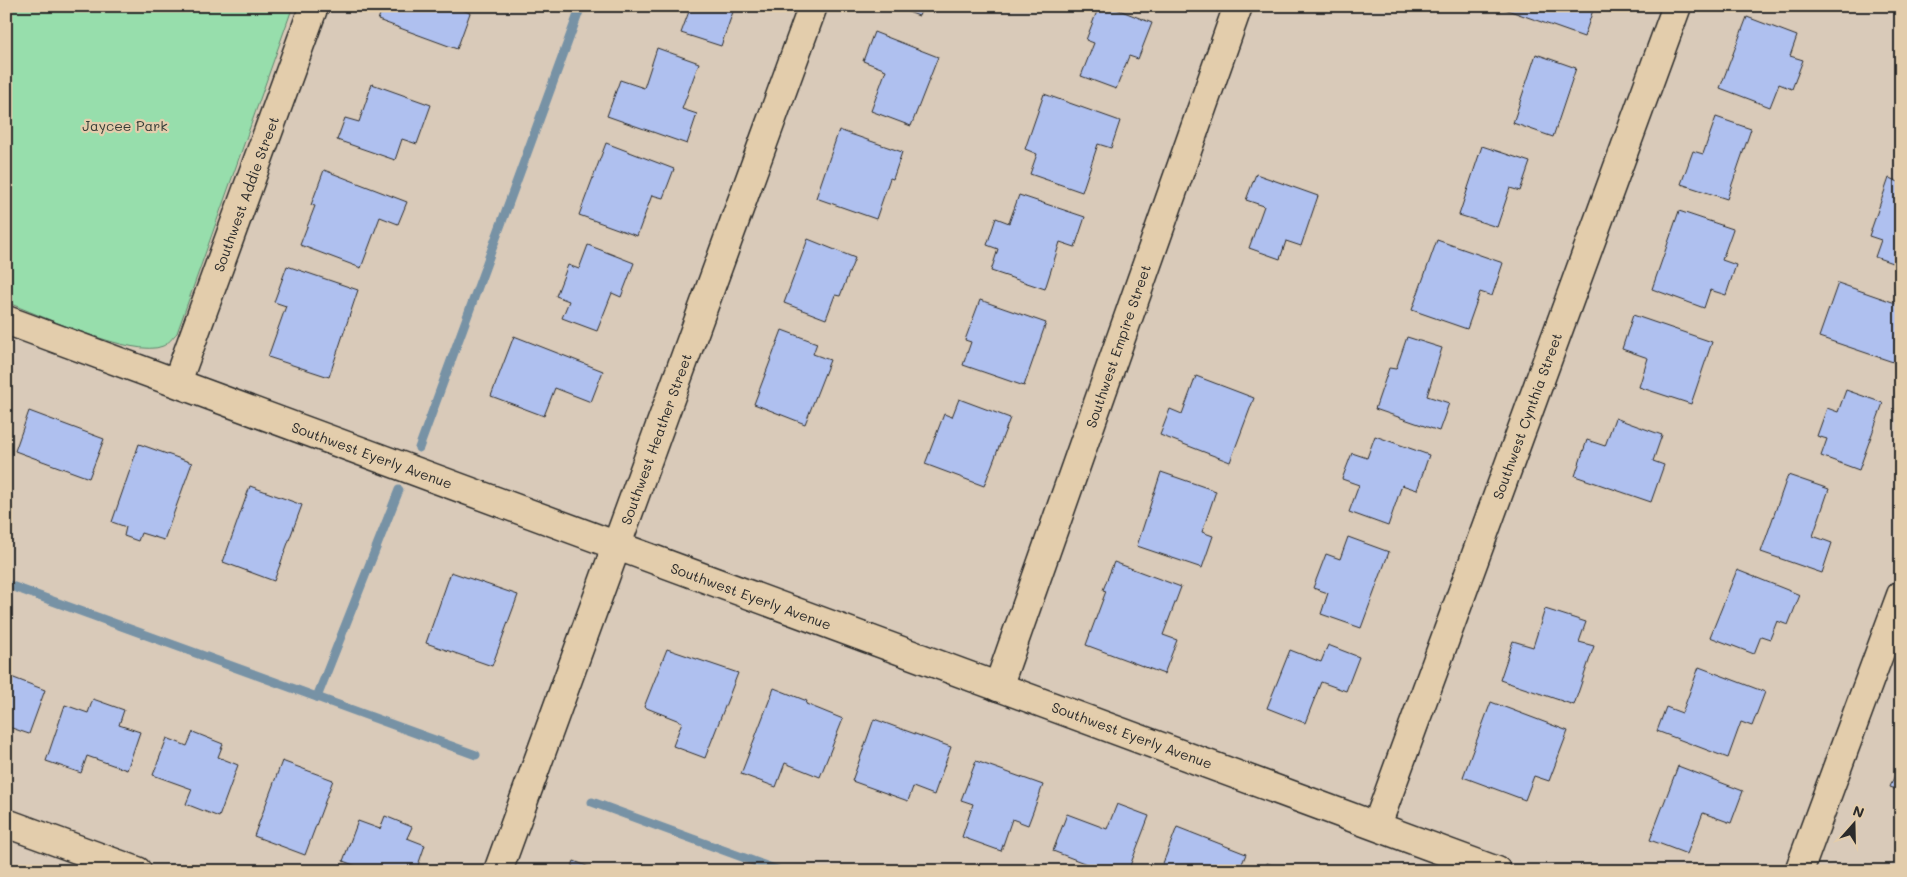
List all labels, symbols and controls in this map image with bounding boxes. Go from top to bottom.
street label: Southwest Addie Street [209,114,283,274]
park label: Jaycee Park [82,116,168,135]
street label: Southwest Empire Street [1081,262,1155,430]
street label: Southwest Cynthia Street [1488,330,1566,502]
street label: Southwest Heather Street [616,351,696,527]
street label: Southwest Eyerly Avenue [289,417,455,493]
street label: Southwest Eyerly Avenue [668,558,834,634]
street label: Southwest Eyerly Avenue [1049,697,1215,773]
north arrow [1830,800,1880,850]
text: N [1850,801,1867,822]

